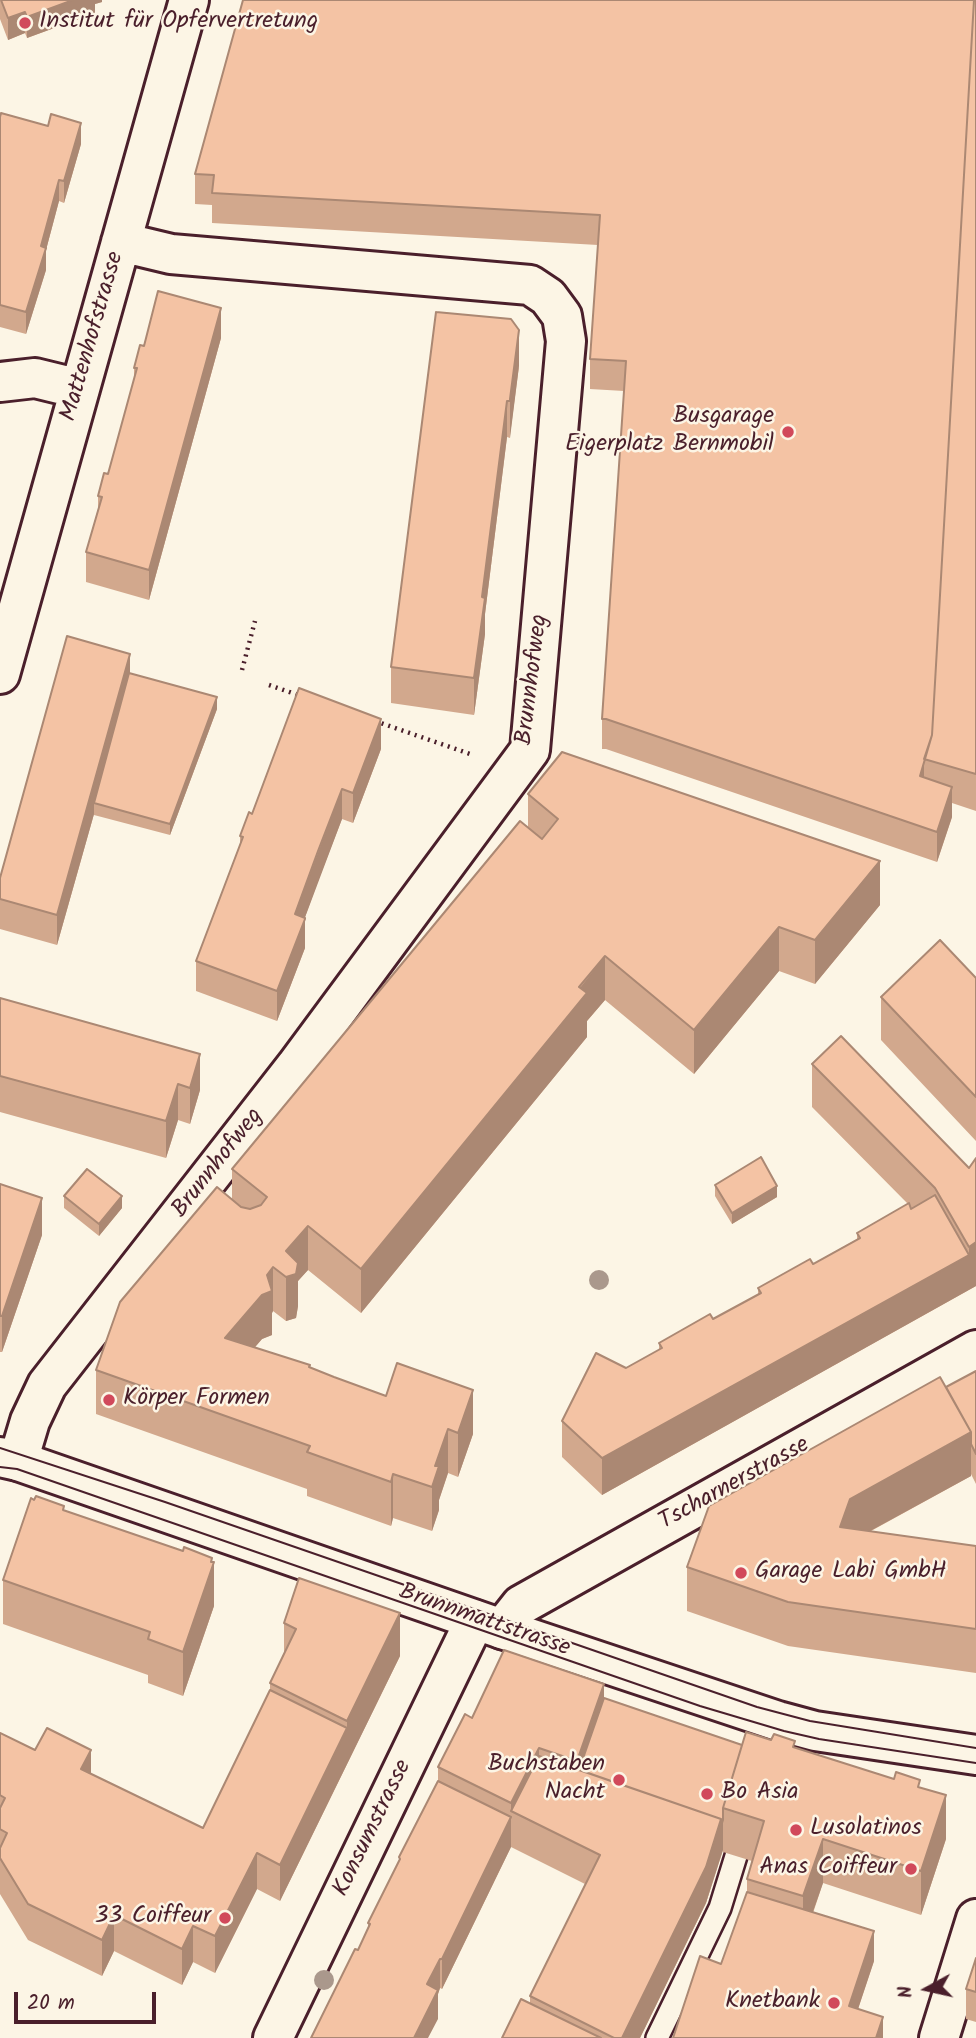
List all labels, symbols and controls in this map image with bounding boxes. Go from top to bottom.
place label: Institut für Opfervertretung [39,9,318,37]
marker: Institut für Opfervertretung [17,15,33,31]
street label: Mattenhofstrasse [56,249,132,425]
place label: Busgarage Eigerplatz Bernmobil [565,404,774,460]
marker: Busgarage Eigerplatz Bernmobil [780,424,796,440]
street label: Brunnhofweg [512,613,556,747]
street label: Brunnhofweg [167,1103,271,1225]
place label: Körper Formen [123,1386,270,1414]
marker: Körper Formen [101,1392,117,1408]
street label: Tscharnerstrasse [655,1432,815,1538]
place label: Garage Labi GmbH [755,1559,947,1587]
marker: Garage Labi GmbH [733,1565,749,1581]
street label: Brunnmattstrasse [395,1579,573,1665]
place label: Buchstaben Nacht [488,1752,605,1808]
street label: Konsumstrasse [328,1756,420,1902]
marker: Buchstaben Nacht [611,1772,627,1788]
place label: Bo Asia [721,1780,799,1808]
marker: Bo Asia [699,1786,715,1802]
place label: Lusolatinos [810,1816,922,1844]
marker: Lusolatinos [788,1822,804,1838]
place label: Anas Coiffeur [759,1855,897,1883]
marker: Anas Coiffeur [903,1861,919,1877]
place label: 33 Coiffeur [95,1904,211,1932]
marker: 33 Coiffeur [217,1910,233,1926]
north arrow [892,1954,962,2024]
scale bar [18,1979,159,2023]
text: N [891,1984,922,2000]
text: 20 m [27,1987,75,2020]
place label: Knetbank [725,1989,820,2017]
marker: Knetbank [826,1995,842,2011]

